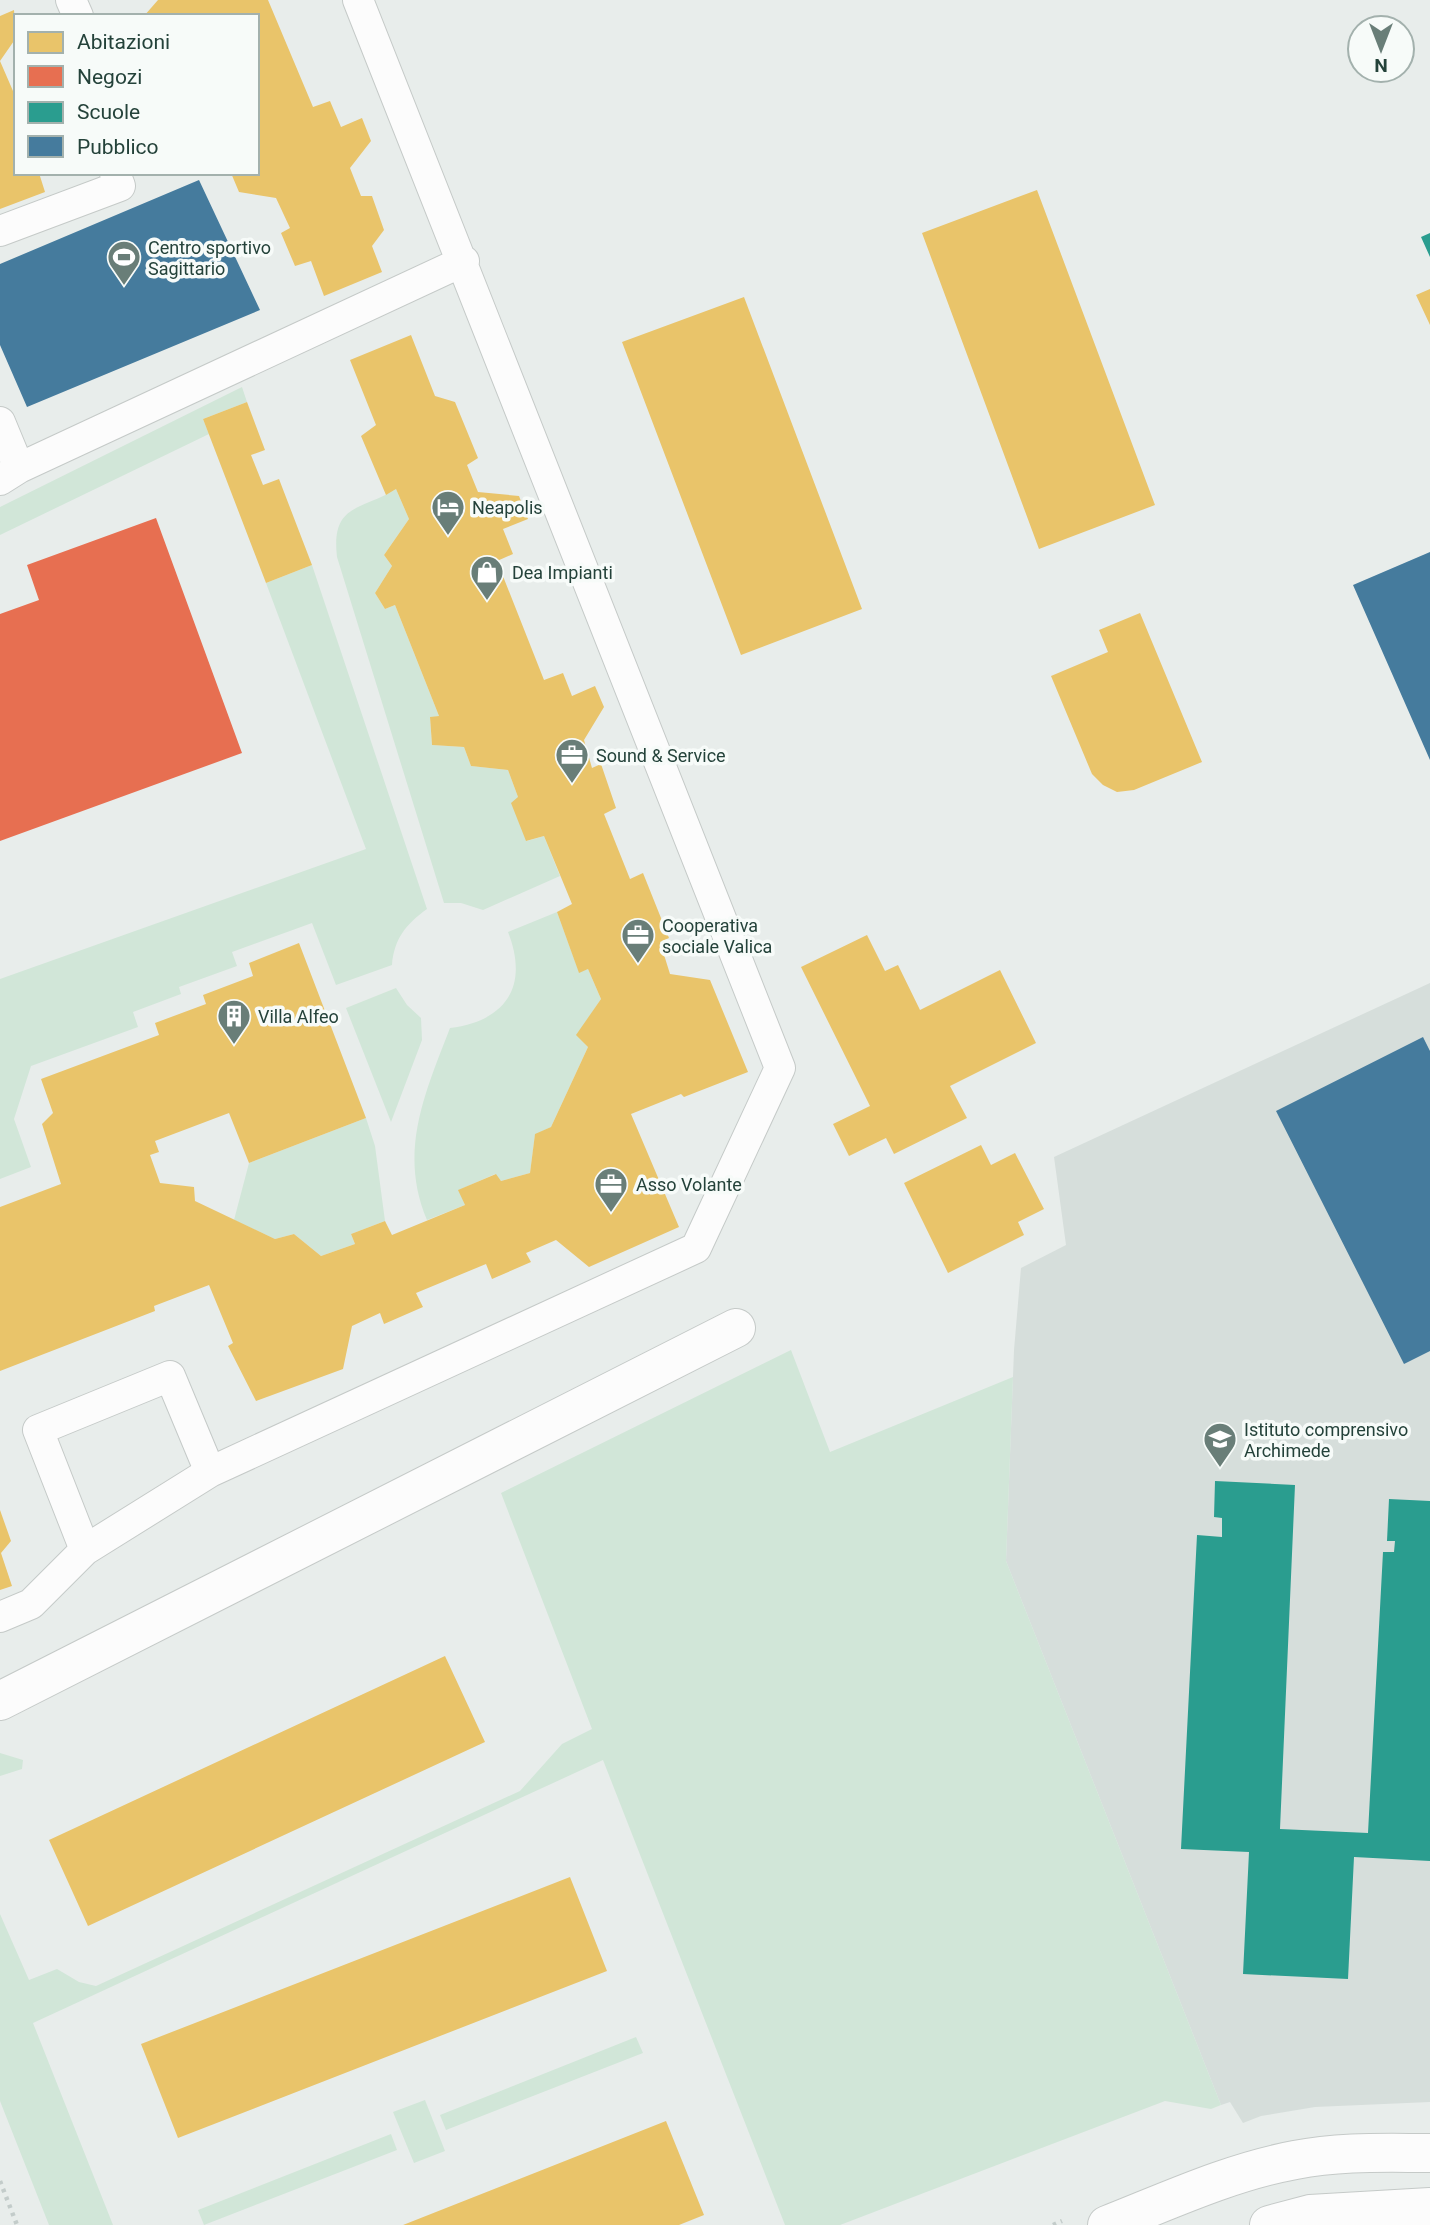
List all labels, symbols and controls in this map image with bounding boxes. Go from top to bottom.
legend [14,14,259,175]
north arrow [1346,14,1416,84]
text: Abitazioni [77,30,170,54]
text: N [1374,54,1388,77]
text: Negozi [77,65,142,89]
text: Scuole [77,100,140,124]
text: Pubblico [77,135,159,159]
place label: Centro sportivo Sagittario [148,237,271,279]
sports icon: Centro sportivo Sagittario [105,238,143,287]
hotel icon: Neapolis [429,488,467,537]
place label: Neapolis [472,497,543,518]
shop icon: Dea Impianti [468,553,506,602]
place label: Dea Impianti [512,562,613,583]
office icon: Sound & Service [553,736,591,785]
place label: Sound & Service [596,745,726,766]
place label: Cooperativa sociale Valica [662,915,772,957]
office icon: Cooperativa sociale Valica [619,916,657,965]
building icon: Villa Alfeo [215,997,253,1046]
place label: Villa Alfeo [258,1006,339,1027]
office icon: Asso Volante [592,1165,630,1214]
place label: Asso Volante [636,1174,742,1195]
place label: Istituto comprensivo Archimede [1244,1419,1408,1461]
school or university icon: Istituto comprensivo Archimede [1201,1420,1239,1469]

